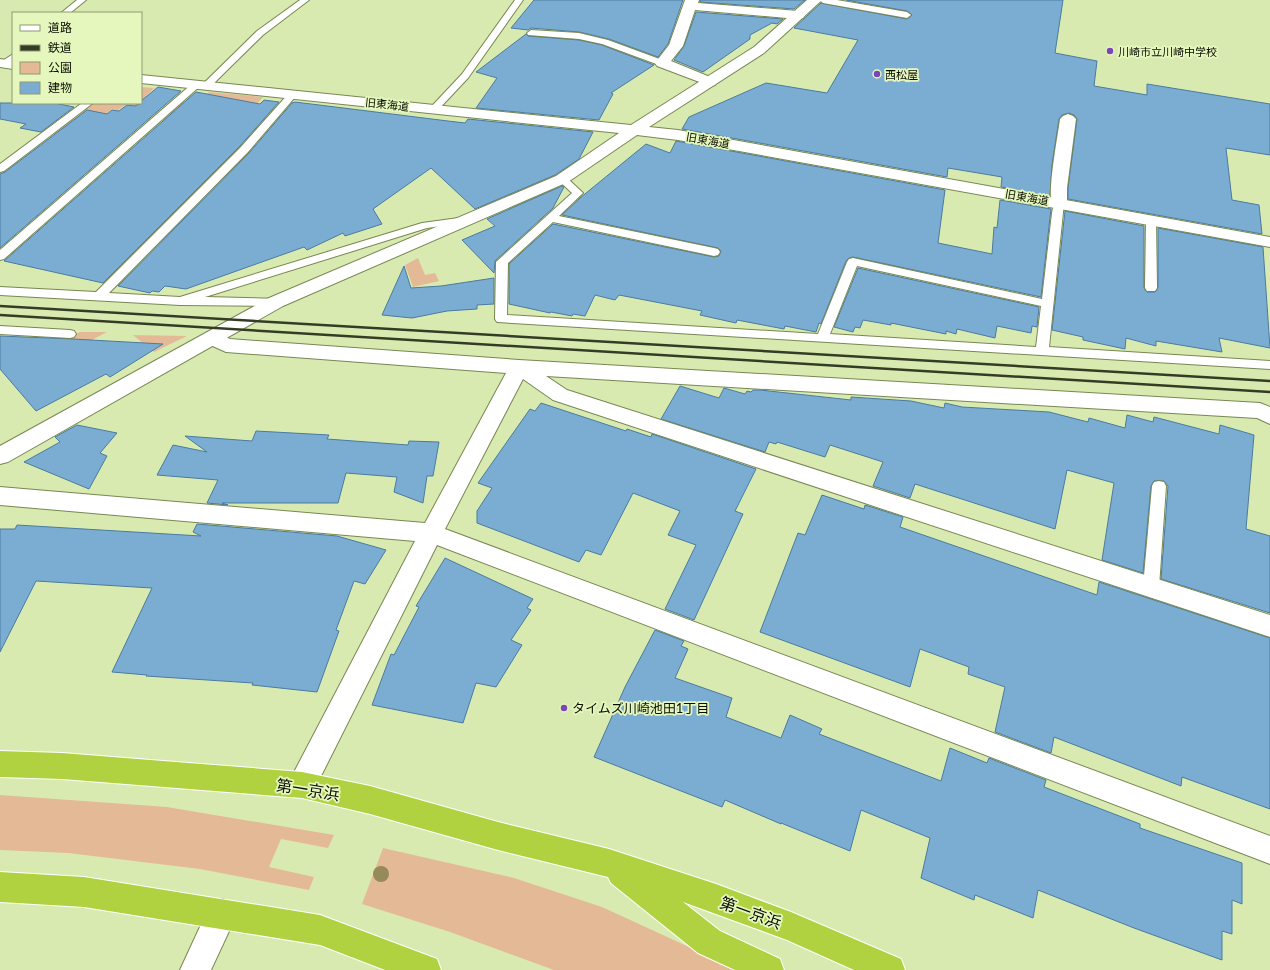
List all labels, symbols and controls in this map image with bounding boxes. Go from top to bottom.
legend [12,12,142,104]
text: 道路 [48,20,72,35]
text: 鉄道 [48,40,72,55]
place label: 川崎市立川崎中学校 [1118,45,1217,58]
marker: 川崎市立川崎中学校 [1105,46,1115,56]
text: 公園 [48,60,72,75]
place label: 西松屋 [885,68,918,81]
marker: 西松屋 [872,69,882,79]
text: 建物 [48,80,72,95]
street label: 旧東海道 [364,95,410,113]
street label: 旧東海道 [685,130,731,150]
street label: 旧東海道 [1004,187,1050,207]
place label: タイムズ川崎池田1丁目 [572,700,709,716]
marker: タイムズ川崎池田1丁目 [559,703,569,713]
street label: 第一京浜 [275,775,341,803]
street label: 第一京浜 [718,892,784,932]

